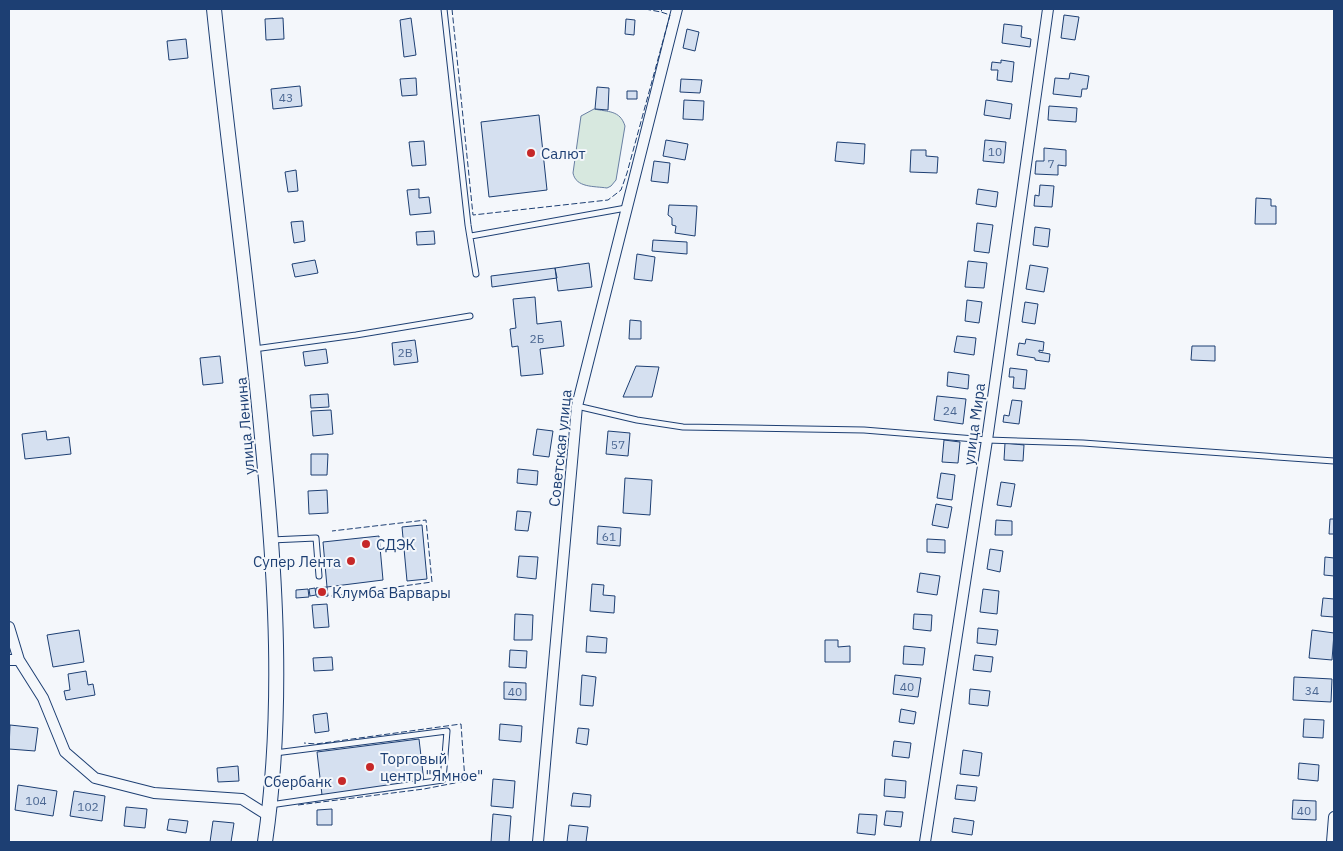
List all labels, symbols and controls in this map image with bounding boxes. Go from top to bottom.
house number: 43 [279,90,293,105]
place label: Салют [541,144,586,163]
house number: 10 [988,144,1002,159]
marker: Салют [525,147,537,159]
house number: 7 [1047,156,1055,171]
house number: 2Б [530,331,544,346]
house number: 2В [397,345,413,360]
street label: улица Ленина [231,376,259,476]
street label: улица Мира [959,382,989,466]
street label: Советская улица [544,388,576,508]
house number: 24 [943,403,957,418]
house number: 57 [611,437,625,452]
house number: 61 [602,529,616,544]
place label: СДЭК [376,535,416,554]
marker: СДЭК [360,538,372,550]
place label: Супер Лента [253,552,341,571]
marker: Супер Лента [345,555,357,567]
place label: Клумба Варвары [332,583,451,602]
marker: Клумба Варвары [316,586,328,598]
house number: 40 [900,679,914,694]
house number: 34 [1305,683,1319,698]
house number: 40 [508,684,522,699]
place label: Торговый центр "Ямное" [380,749,483,785]
marker: Торговый центр "Ямное" [364,761,376,773]
place label: Сбербанк [264,772,332,791]
marker: Сбербанк [336,775,348,787]
house number: 104 [25,793,47,808]
house number: 102 [77,799,99,814]
house number: 40 [1297,803,1311,818]

